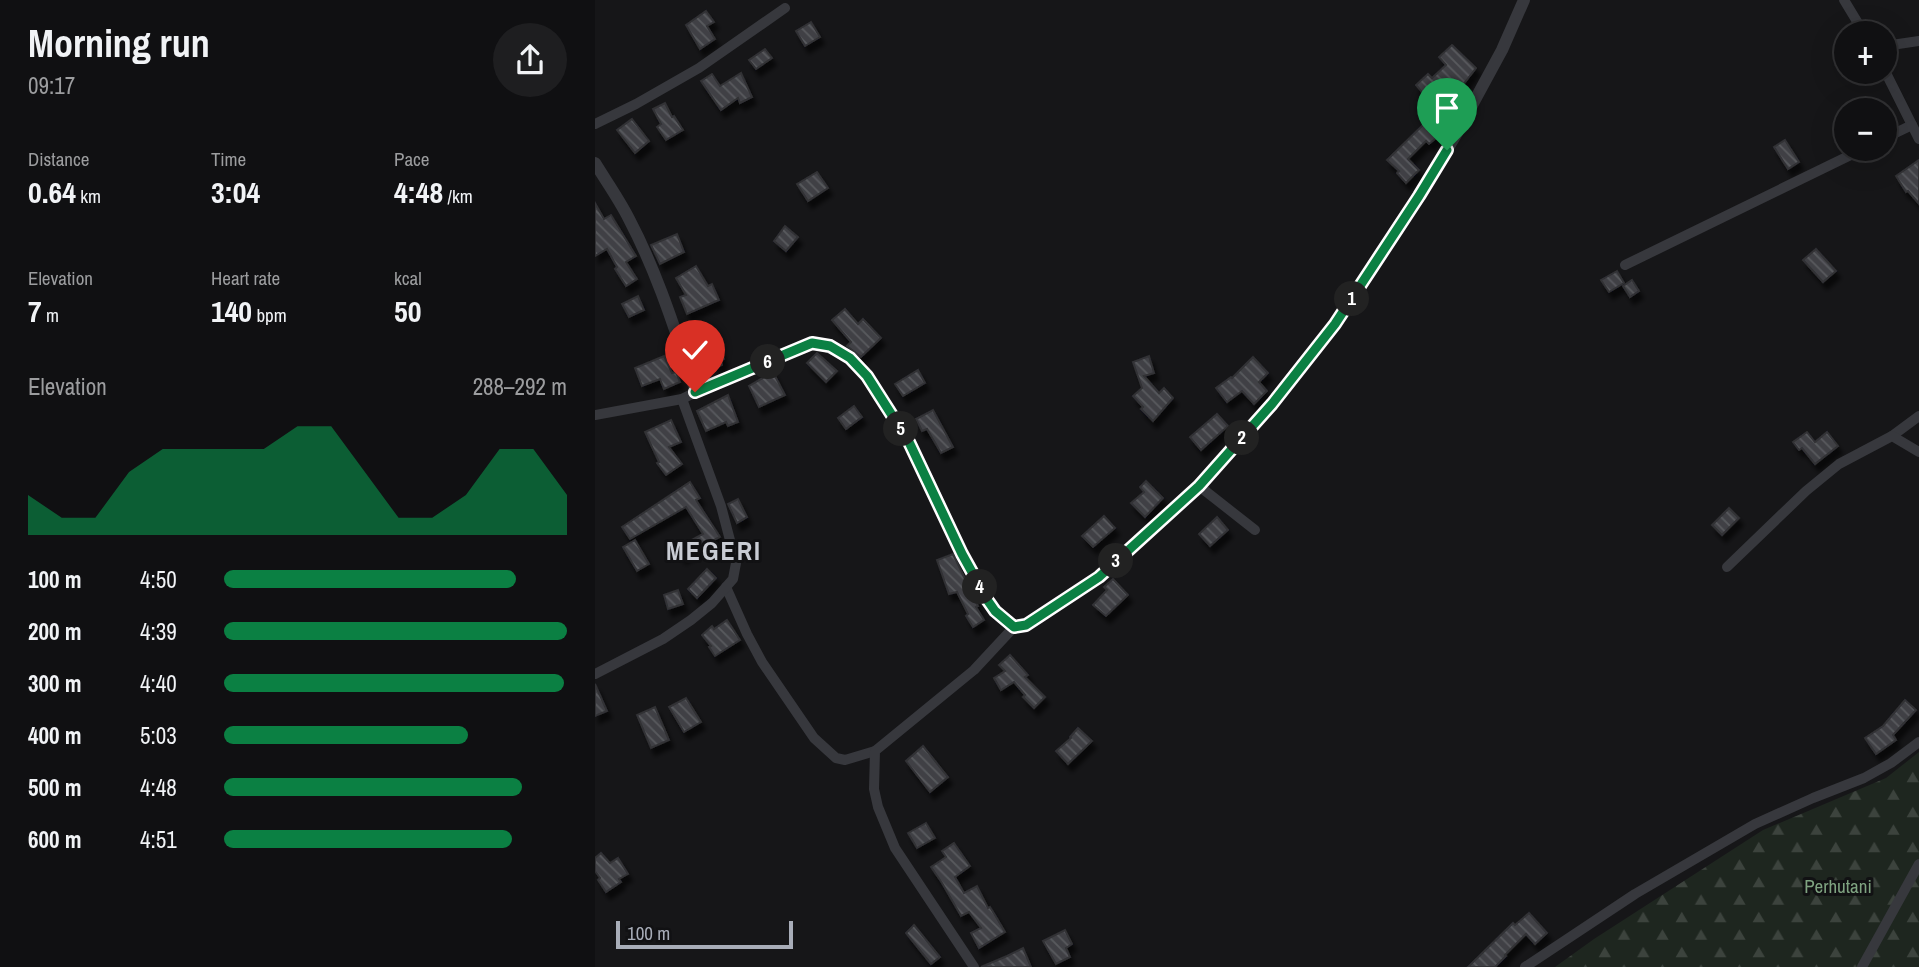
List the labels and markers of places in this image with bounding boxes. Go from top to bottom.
pin [1417,78,1477,150]
pin: 1 [1335,282,1369,316]
pin [665,320,725,392]
pin: 6 [751,344,785,380]
pin: 5 [883,412,919,446]
pin: 2 [1225,420,1259,456]
pin: 3 [1099,544,1133,578]
pin: 4 [963,570,997,604]

